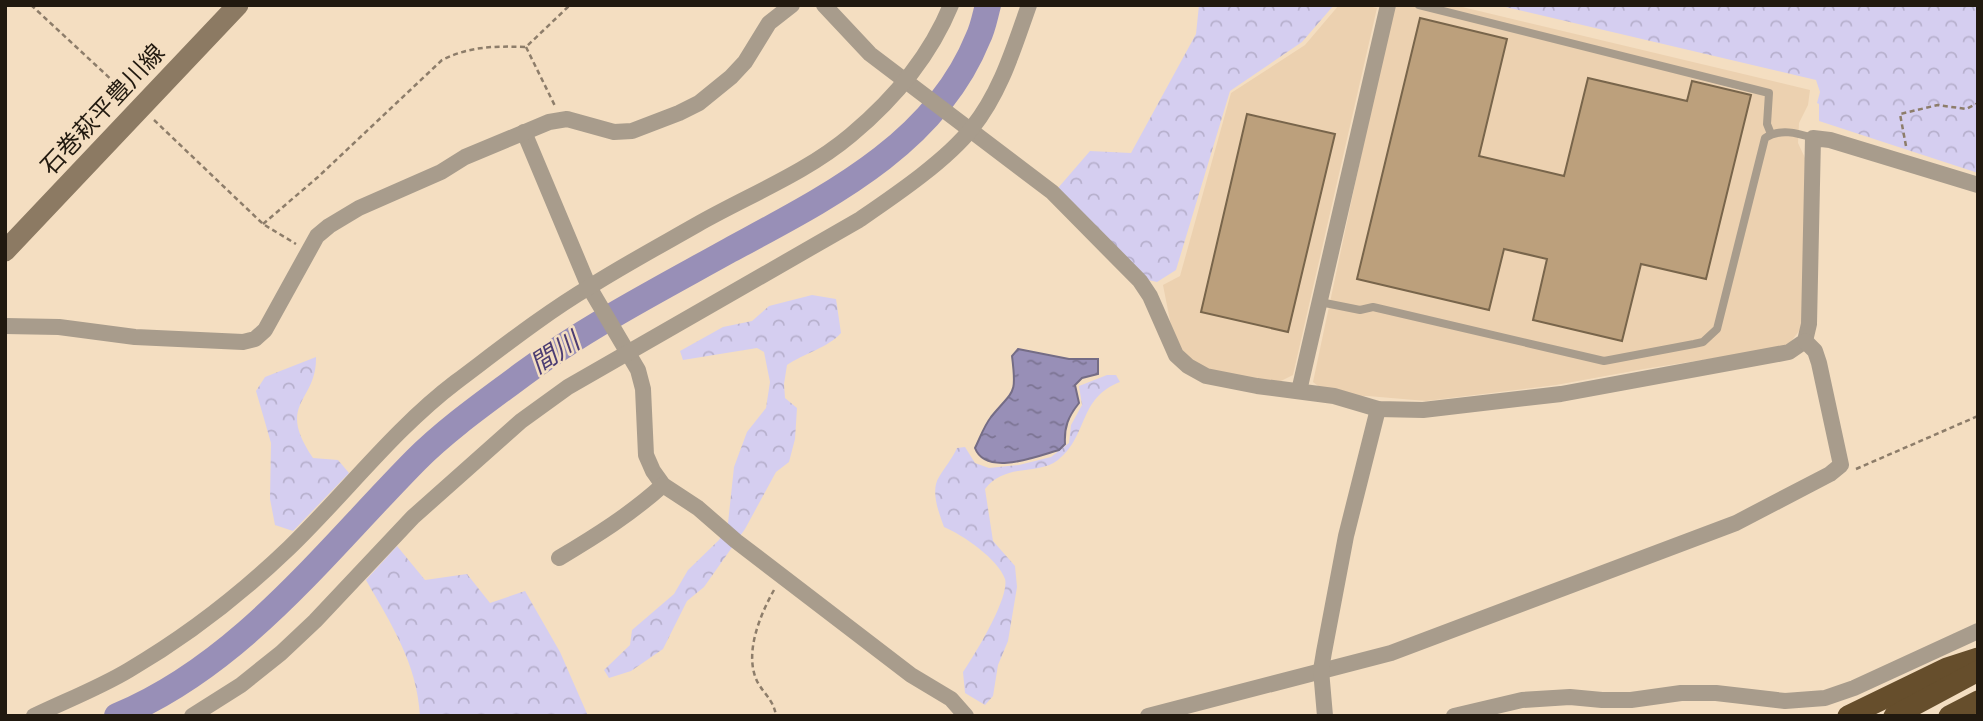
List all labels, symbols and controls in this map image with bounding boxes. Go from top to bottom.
street label: 石巻萩平豊川線 [35,39,171,181]
water label: 間川 [525,324,588,380]

